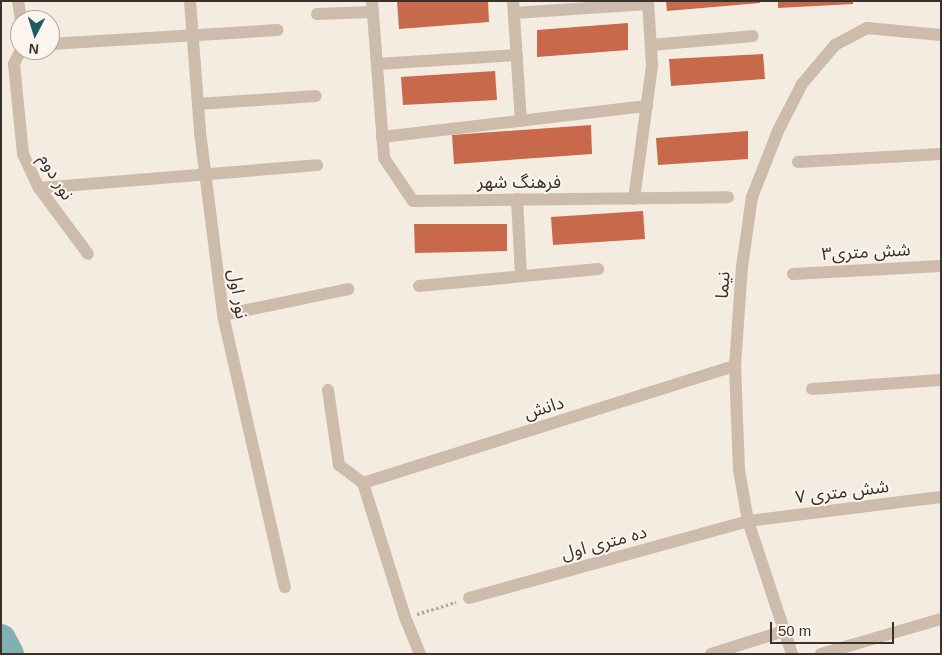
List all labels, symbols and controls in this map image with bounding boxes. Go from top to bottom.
north arrow [10,10,60,60]
text: N [28,41,40,57]
street label: نور دوم [34,150,78,204]
street label: فرهنگ شهر [477,171,561,193]
street label: شش متری۳ [821,239,911,265]
street label: نور اول [223,268,253,320]
street label: نیما [711,271,735,299]
street label: دانش [521,392,567,424]
street label: ۷ شش متری [794,476,890,508]
street label: ده متری اول [559,521,649,565]
scale bar [772,612,896,644]
text: 50 m [778,622,811,639]

